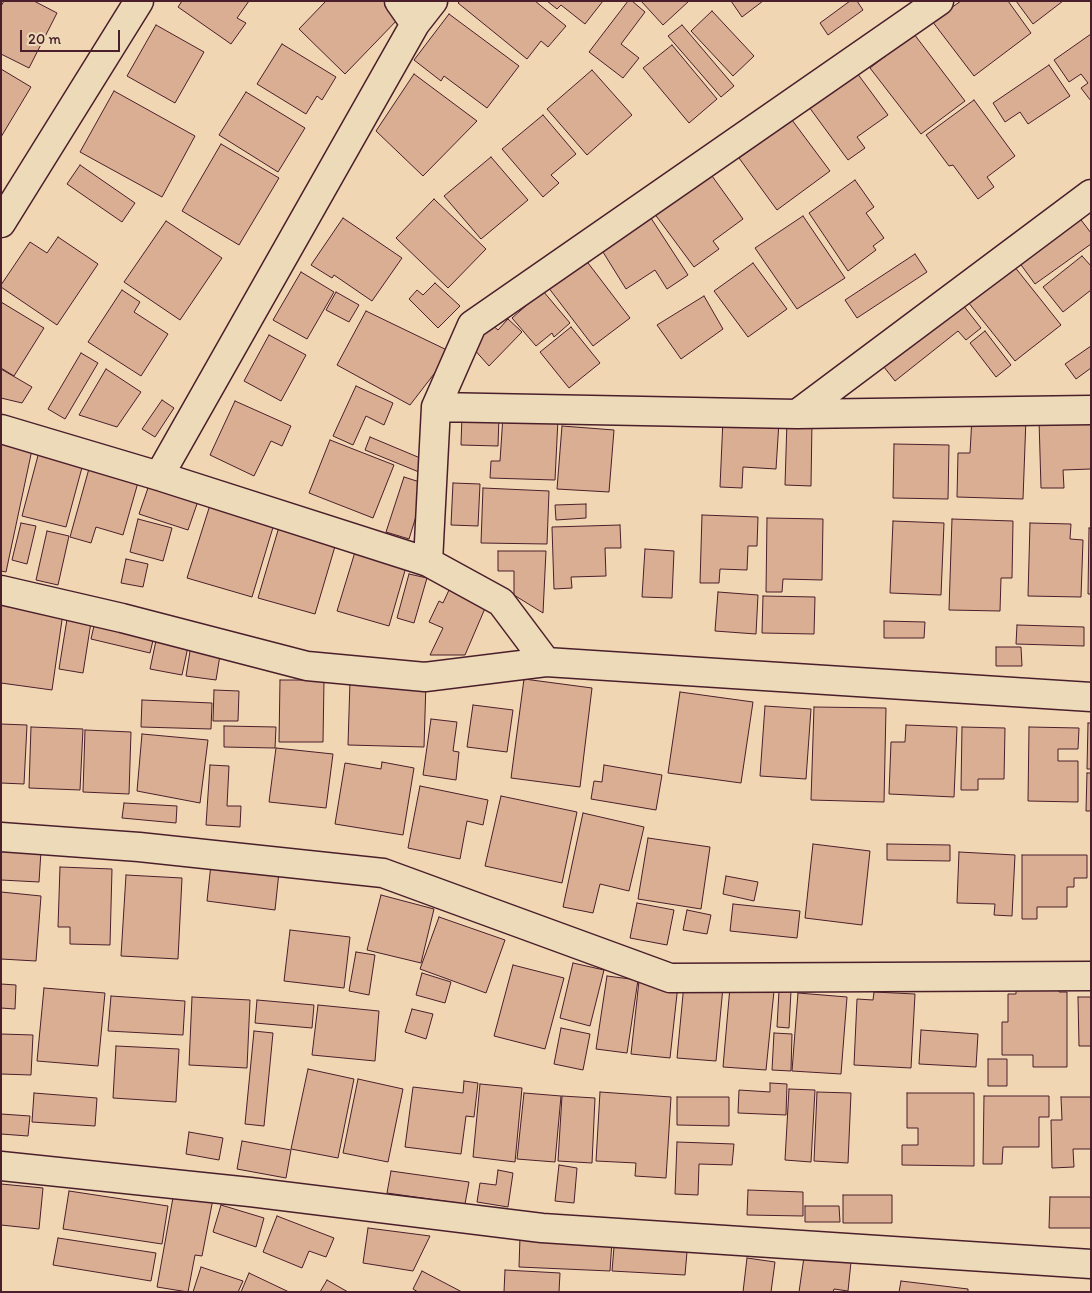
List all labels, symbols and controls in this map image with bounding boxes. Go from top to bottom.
scale bar [22,20,122,52]
text: 20 m [28,30,61,48]

